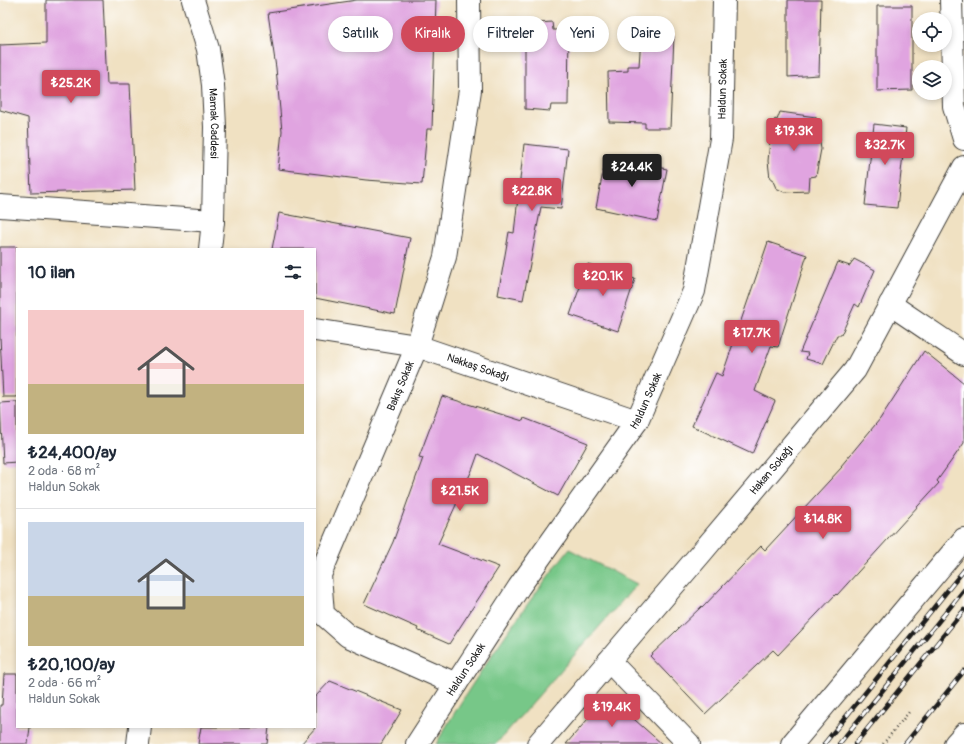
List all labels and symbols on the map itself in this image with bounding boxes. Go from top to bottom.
street label: Haldun Sokak [715,58,729,120]
pin: ₺25.2K [38,70,104,104]
street label: Mamak Caddesi [207,88,222,159]
pin: ₺19.3K [761,118,827,152]
pin: ₺32.7K [852,132,918,166]
pin: ₺24.4K [599,154,665,188]
pin: ₺22.8K [499,178,565,212]
pin: ₺20.1K [570,263,636,297]
pin: ₺17.7K [719,320,785,354]
street label: Nakkaş Sokağı [445,350,511,384]
street label: Bakış Sokak [384,359,417,413]
street label: Haldun Sokak [627,370,664,432]
street label: Hakan Sokağı [747,442,796,497]
pin: ₺21.5K [427,478,493,512]
pin: ₺14.8K [790,506,856,540]
street label: Haldun Sokak [443,640,488,698]
pin: ₺19.4K [579,694,645,728]

